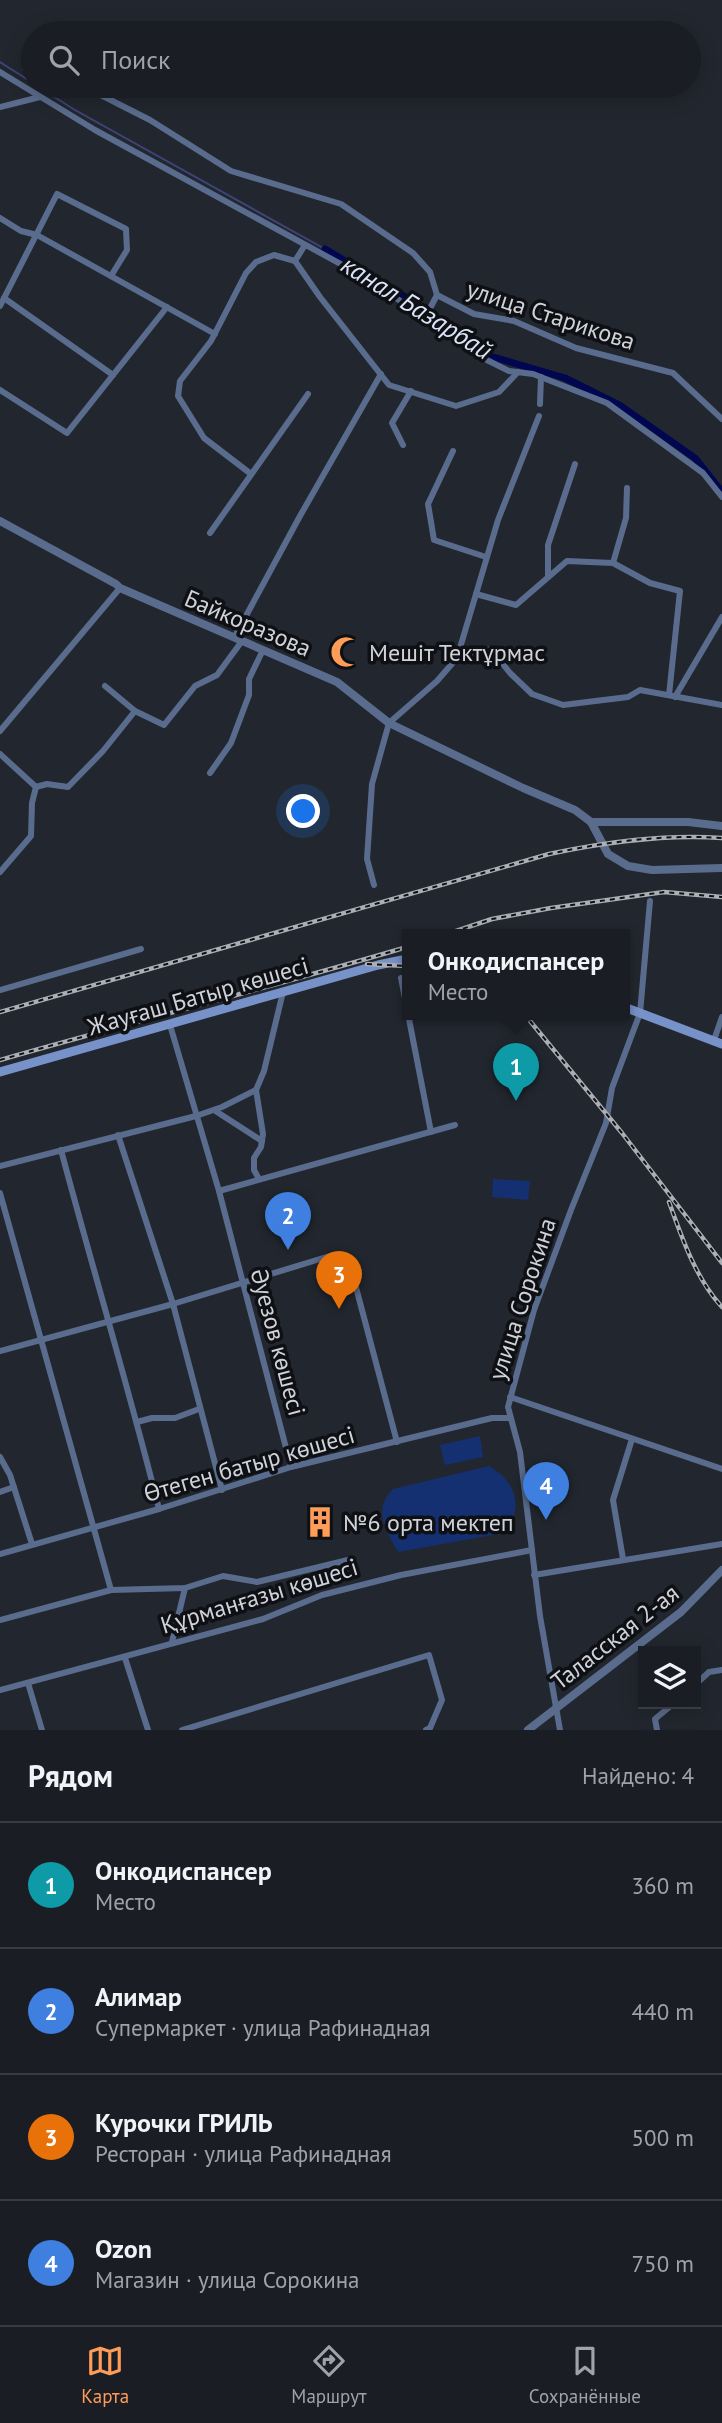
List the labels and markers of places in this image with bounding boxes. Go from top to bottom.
mosque icon: Мешіт Тектұрмас [329,635,363,669]
place label: Мешіт Тектұрмас [369,637,545,668]
pin: 1 [493,1043,539,1101]
pin: 2 [265,1192,311,1250]
pin: 3 [316,1251,362,1309]
pin: 4 [523,1462,569,1520]
building icon: №6 орта мектеп [303,1505,337,1539]
place label: №6 орта мектеп [343,1507,514,1538]

